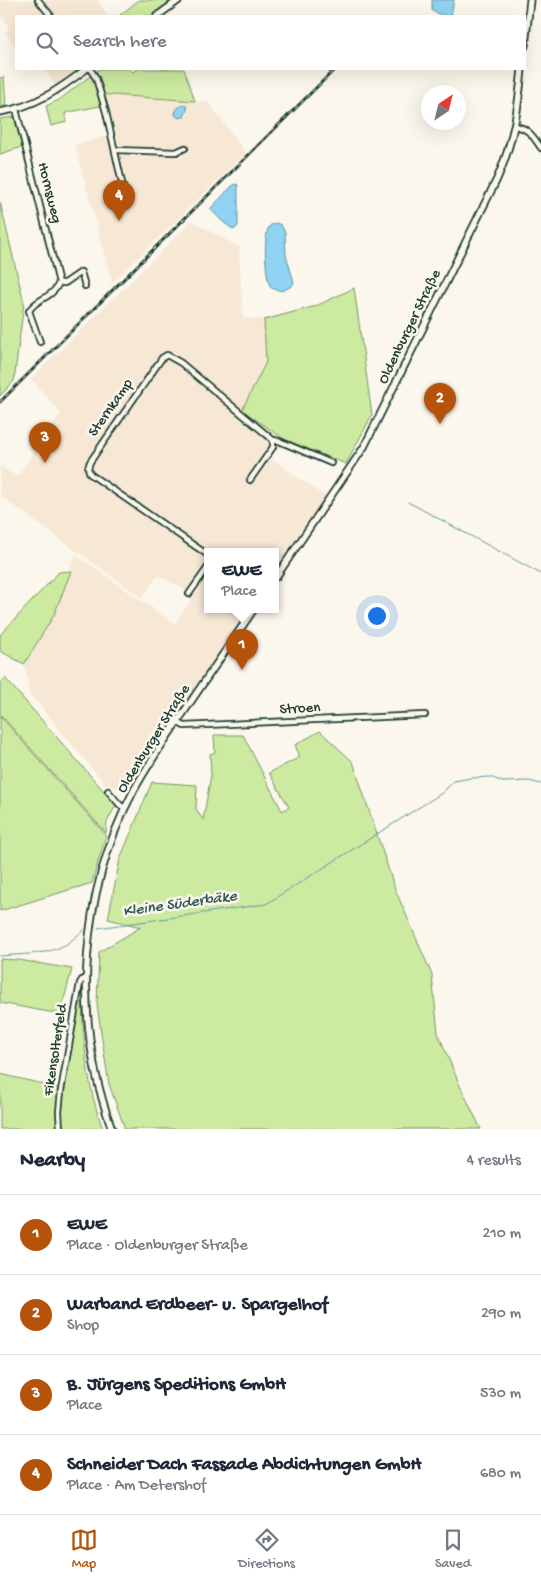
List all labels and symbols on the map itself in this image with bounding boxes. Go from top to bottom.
north arrow [421,85,466,130]
street label: Hornsweg [33,161,65,225]
pin: 4 [103,180,135,221]
street label: Oldenburger Straße [375,267,446,387]
street label: Sternkamp [85,375,138,440]
pin: 2 [424,383,456,424]
pin: 3 [29,422,61,463]
your location [364,603,390,629]
pin: 1 [226,629,258,670]
street label: Oldenburger Straße [113,681,195,797]
street label: Stroen [279,699,321,719]
water label: Kleine Süderbäke [122,888,239,922]
street label: Fikensolterfeld [40,1002,72,1098]

